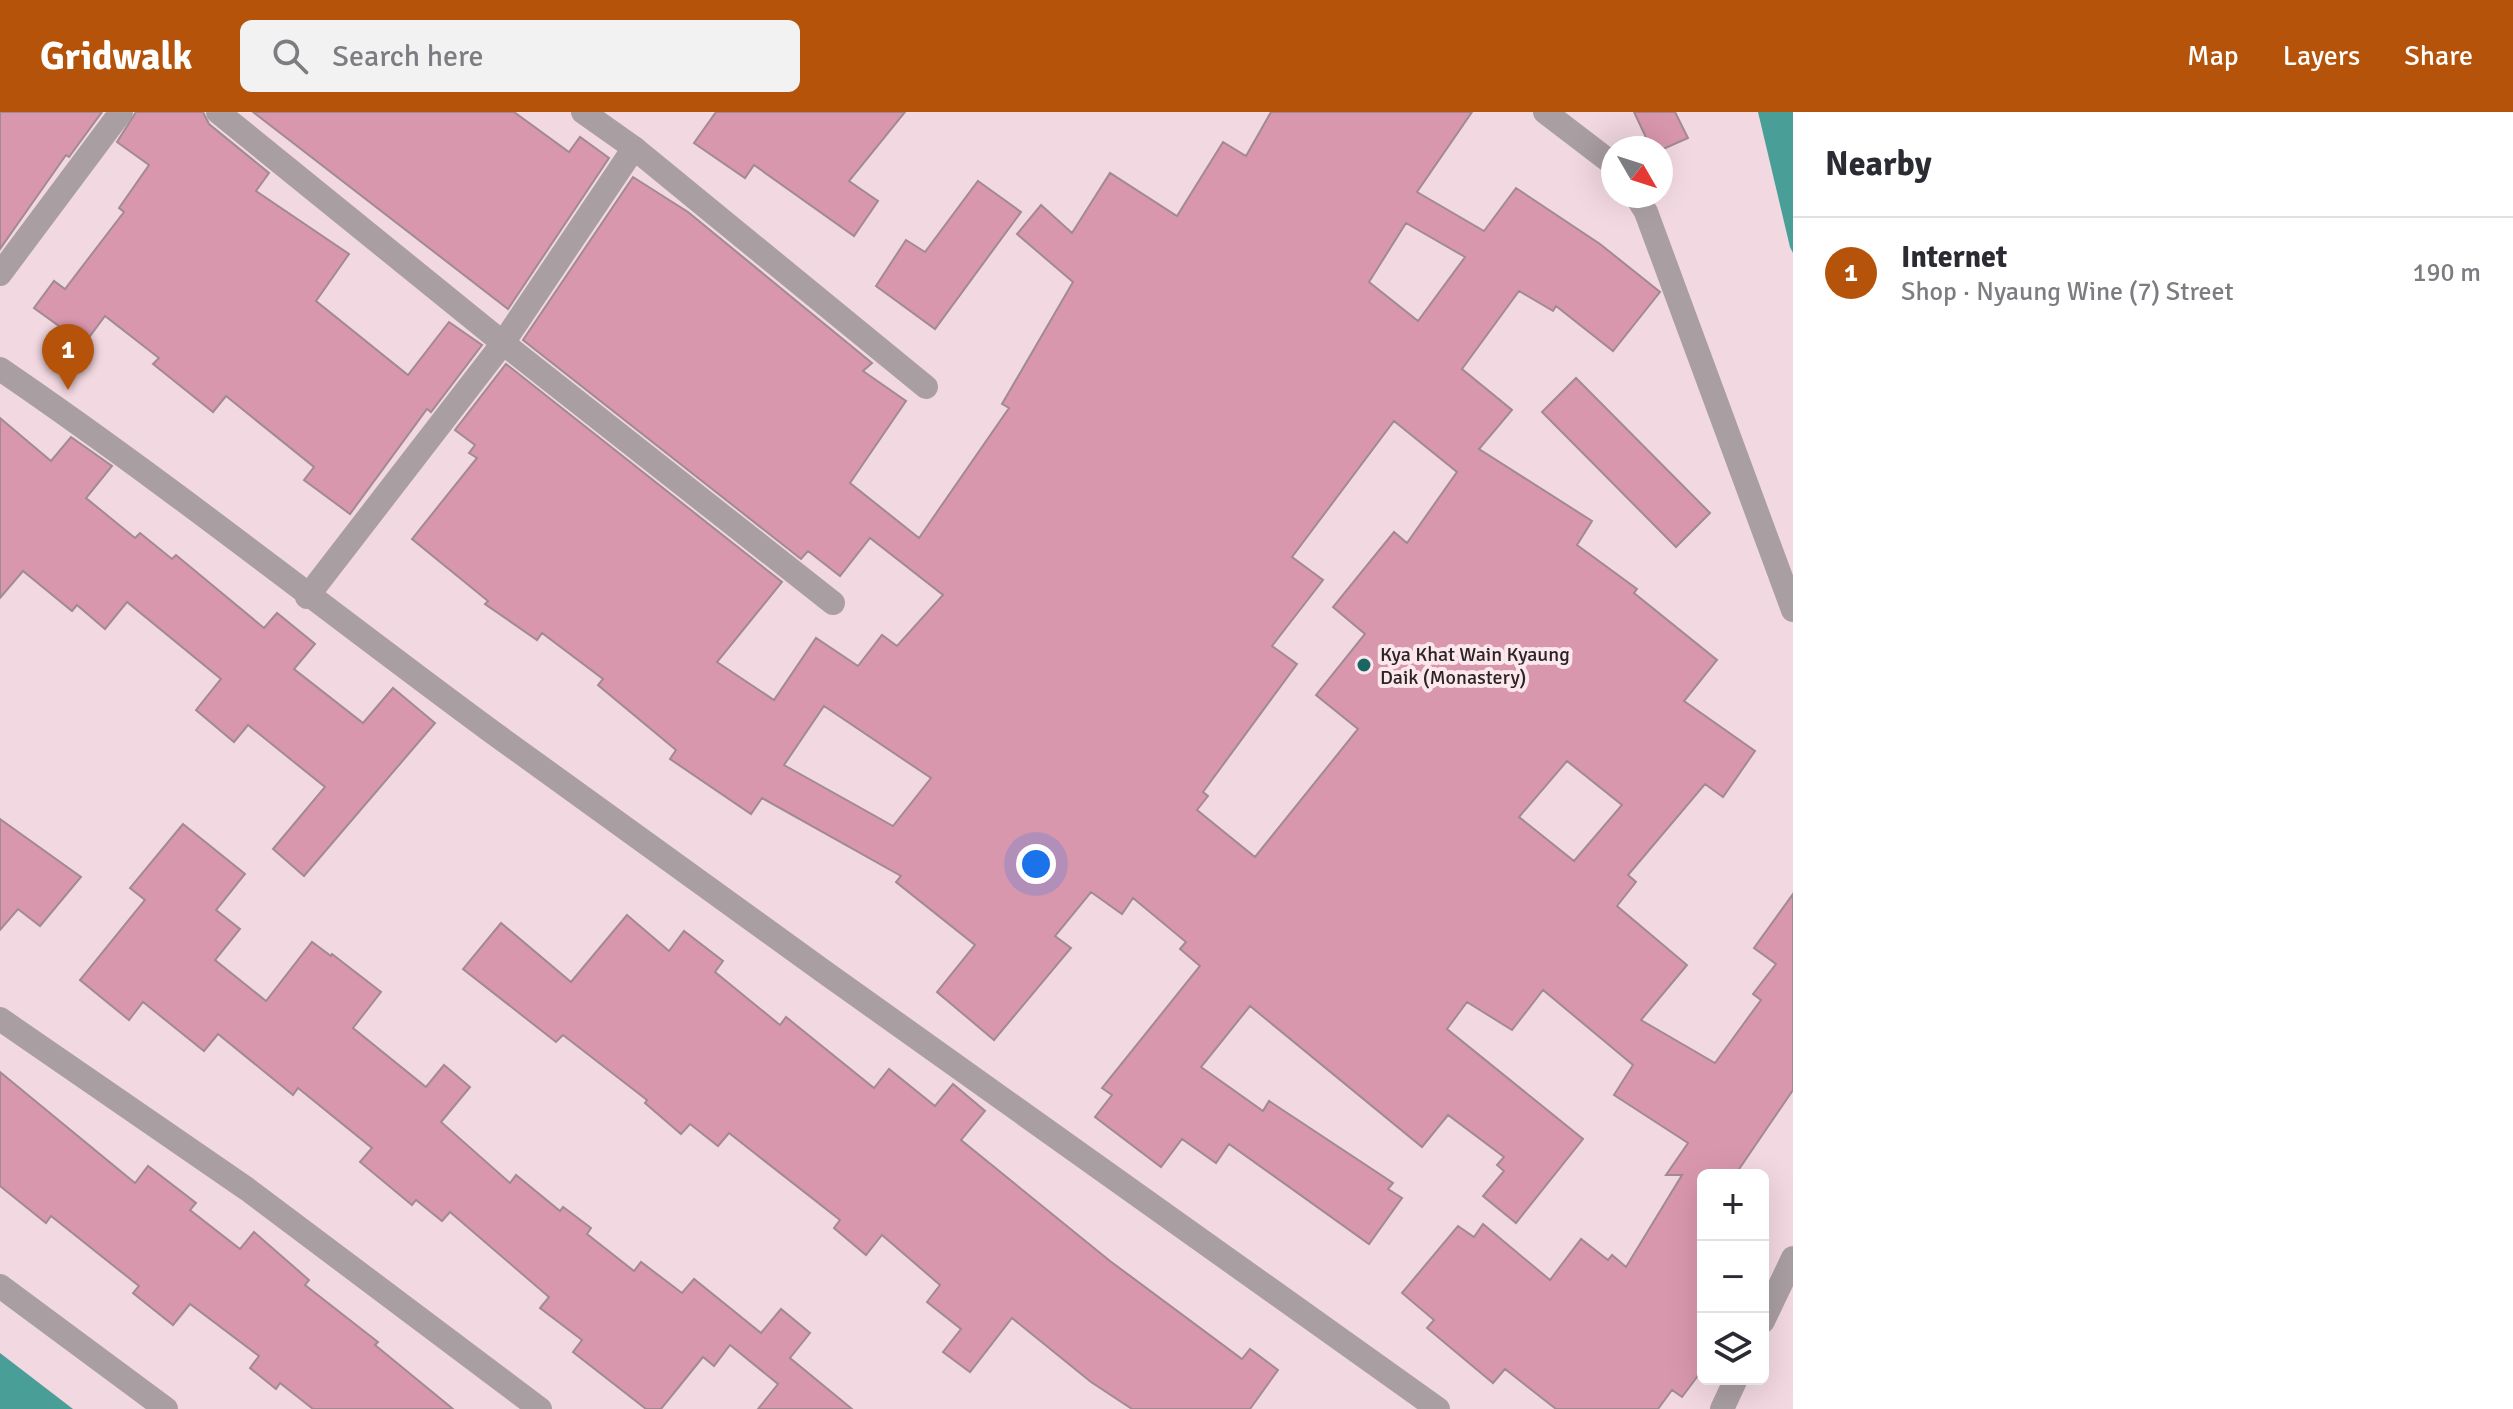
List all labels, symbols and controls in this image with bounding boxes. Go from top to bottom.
search box [240,20,800,92]
text: Gridwalk [40,33,192,80]
icon: search [268,34,312,78]
text: Search here [332,38,484,75]
text: Map [2187,39,2239,73]
text: Layers [2283,39,2360,73]
text: Share [2404,39,2473,73]
north arrow [1601,136,1673,208]
text: Nearby [1825,143,1932,185]
text: Internet [1901,239,2007,276]
text: 1 [1844,257,1858,289]
text: 190 m [2412,257,2481,289]
text: Shop · Nyaung Wine (7) Street [1901,276,2234,308]
pin: 1 [42,324,94,390]
place label: Kya Khat Wain Kyaung Daik (Monastery) [1380,642,1570,690]
marker: Kya Khat Wain Kyaung Daik (Monastery) [1355,656,1373,674]
your location [1016,844,1056,884]
map controls [1697,1169,1769,1385]
button: + [1697,1169,1769,1241]
button: − [1697,1241,1769,1313]
button: layers [1697,1313,1769,1385]

